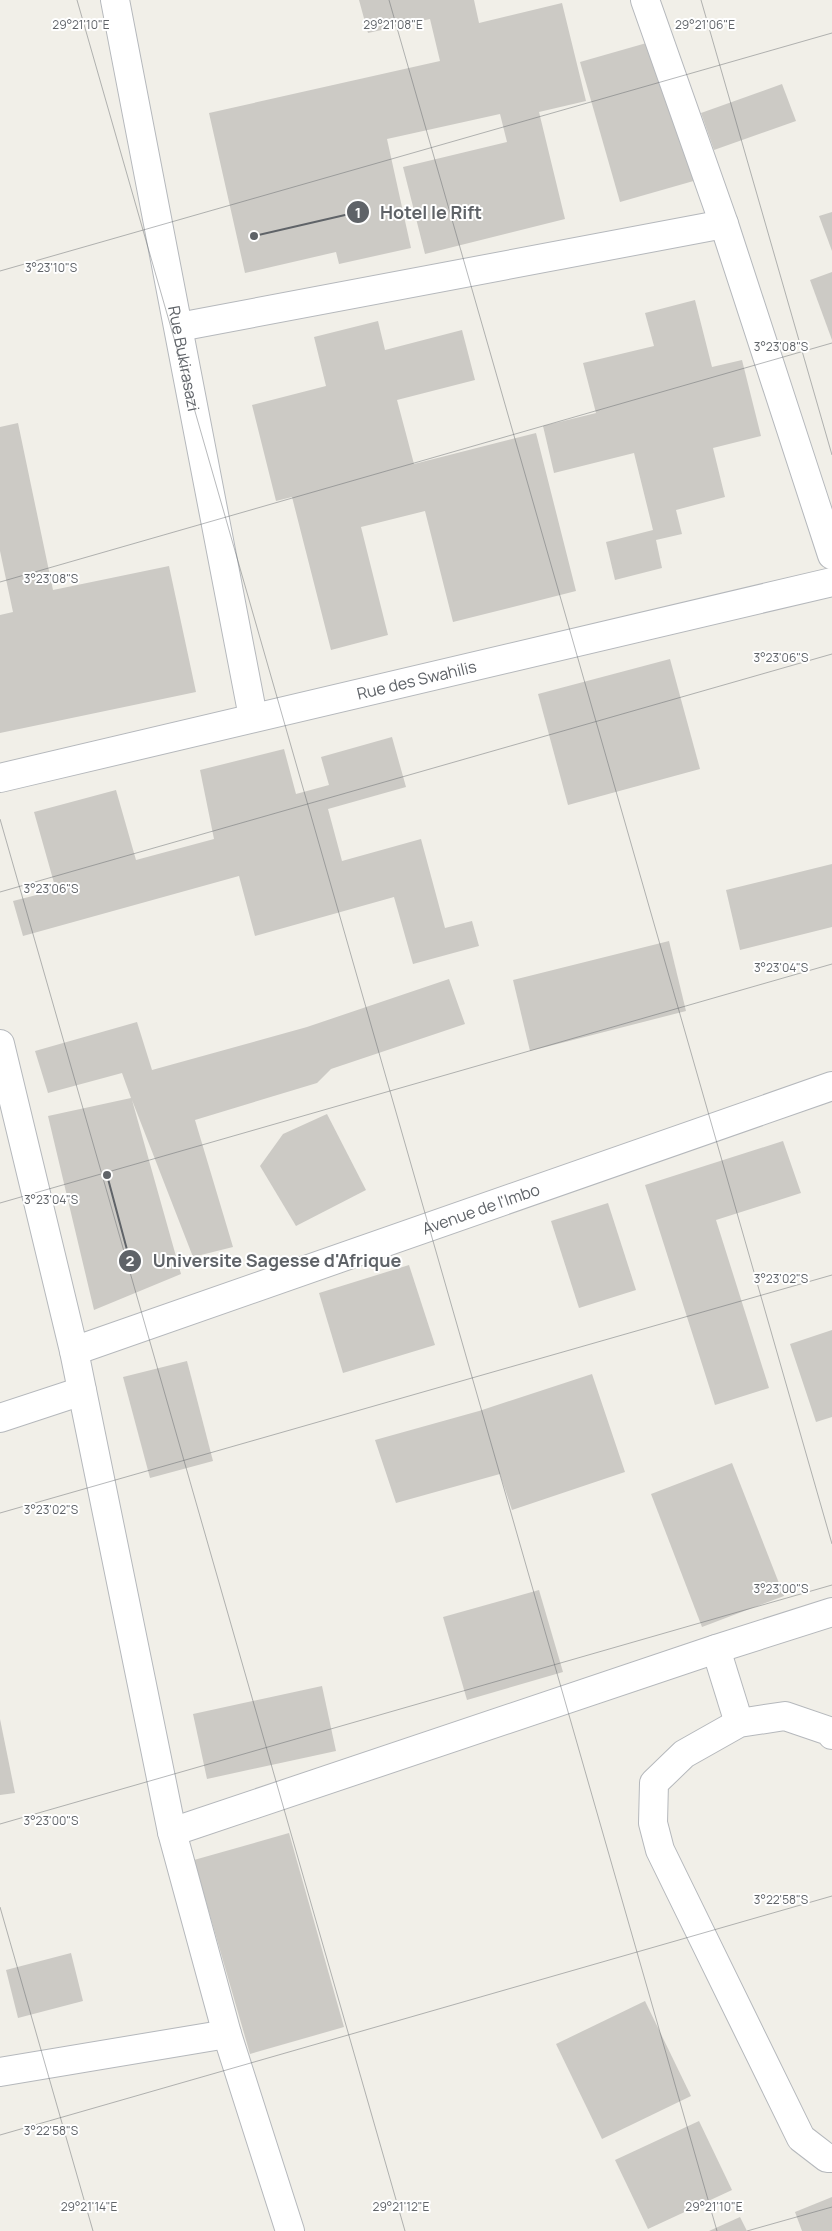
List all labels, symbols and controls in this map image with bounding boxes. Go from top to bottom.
text: 29°21'10"E [52,16,110,33]
text: 29°21'08"E [363,16,423,33]
text: 29°21'06"E [675,16,735,33]
callout: Hotel le Rift [345,196,492,229]
text: Hotel le Rift [380,200,482,224]
text: 1 [355,202,361,223]
text: 3°23'10"S [25,259,77,276]
street label: Rue Bukirasazi [163,304,205,413]
text: 3°23'08"S [754,338,808,355]
text: 3°23'08"S [24,570,78,587]
text: 3°23'06"S [754,649,808,666]
street label: Rue des Swahilis [355,655,479,705]
text: 3°23'06"S [24,880,78,897]
text: 3°23'04"S [754,959,808,976]
street label: Avenue de l'Imbo [419,1178,543,1239]
text: 3°23'04"S [24,1191,78,1208]
callout: Universite Sagesse d'Afrique [117,1244,411,1277]
text: Universite Sagesse d'Afrique [153,1248,401,1272]
text: 2 [126,1250,135,1271]
text: 3°23'02"S [754,1270,808,1287]
text: 3°23'02"S [24,1501,78,1518]
text: 3°23'00"S [754,1580,808,1597]
text: 3°23'00"S [24,1812,78,1829]
text: 3°22'58"S [754,1891,808,1908]
text: 3°22'58"S [24,2122,78,2139]
text: 29°21'14"E [61,2198,118,2215]
text: 29°21'12"E [373,2198,430,2215]
text: 29°21'10"E [685,2198,743,2215]

